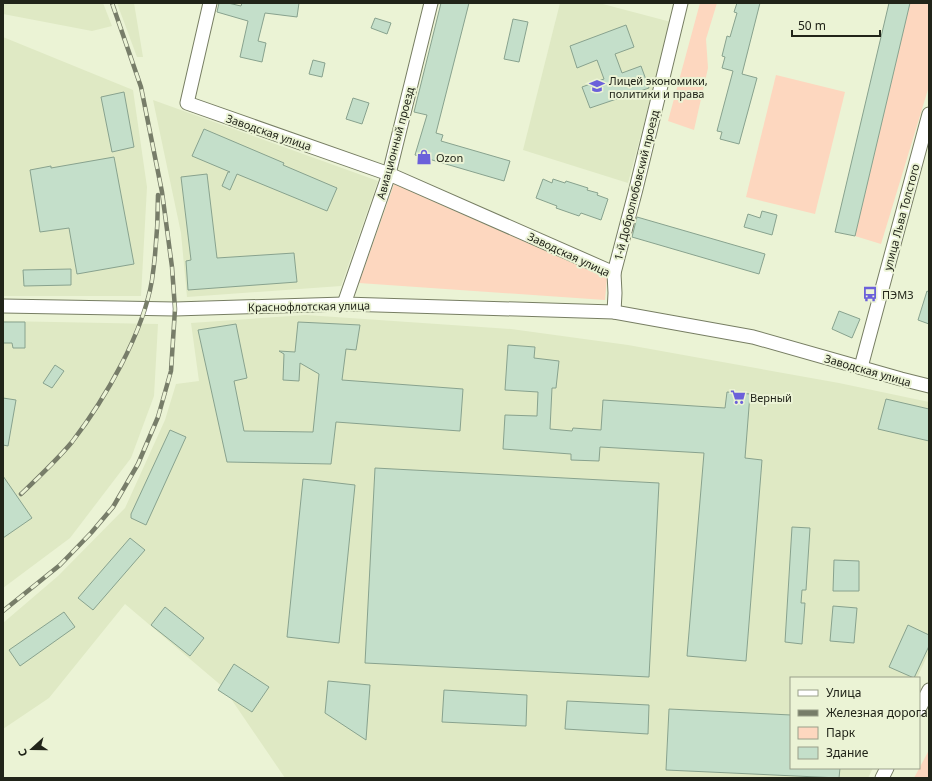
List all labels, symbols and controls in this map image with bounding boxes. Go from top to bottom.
scale bar [792,12,880,38]
text: 50 m [798,17,826,34]
place label: Лицей экономики, политики и права [609,73,708,101]
school or university icon: Лицей экономики, политики и права [588,77,606,95]
street label: Авиационный проезд [373,85,417,201]
street label: 1-й Добролюбовский проезд [610,108,662,262]
street label: Заводская улица [224,110,314,154]
shop icon: Ozon [415,148,433,166]
place label: Ozon [436,150,463,165]
street label: улица Льва Толстого [880,162,922,272]
street label: Заводская улица [525,228,613,280]
bus stop icon: ПЭМЗ [861,285,879,303]
place label: ПЭМЗ [882,287,914,302]
street label: Краснофлотская улица [248,297,370,315]
street label: Заводская улица [823,350,913,390]
supermarket icon: Верный [729,388,747,406]
place label: Верный [750,390,792,405]
legend [790,677,920,769]
text: Улица [826,684,861,701]
text: Железная дорога [826,704,928,721]
text: Парк [826,724,856,741]
north arrow [12,729,52,769]
text: Здание [826,744,869,761]
text: С [14,747,30,759]

